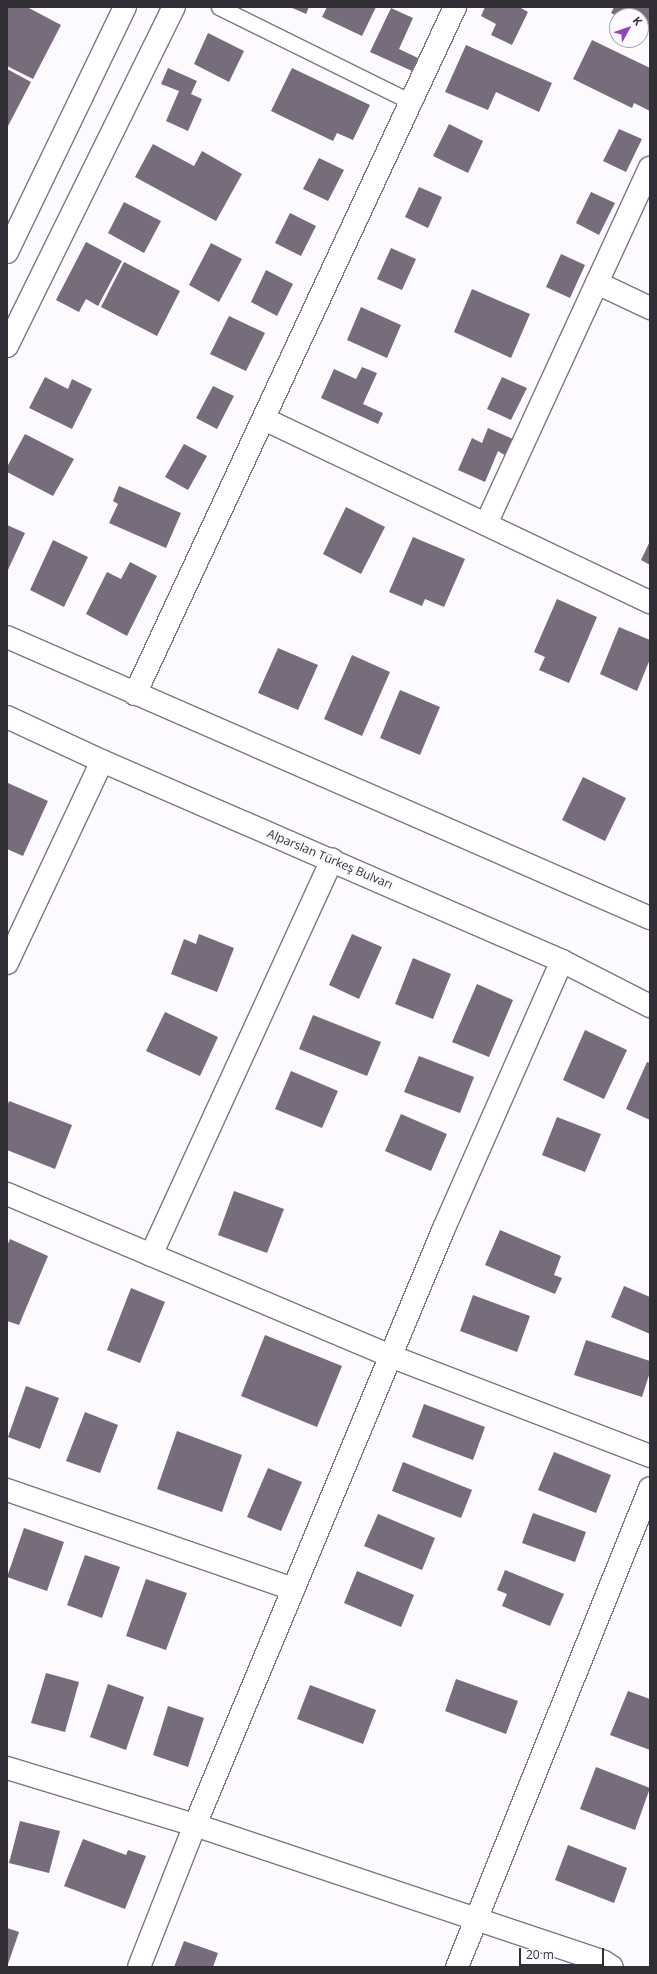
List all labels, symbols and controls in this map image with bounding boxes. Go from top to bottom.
north arrow [609,8,649,48]
text: K [630,13,646,28]
street label: Alparslan Türkeş Bulvarı [265,826,395,892]
scale bar [521,1940,606,1966]
text: 20 m [526,1946,554,1963]

